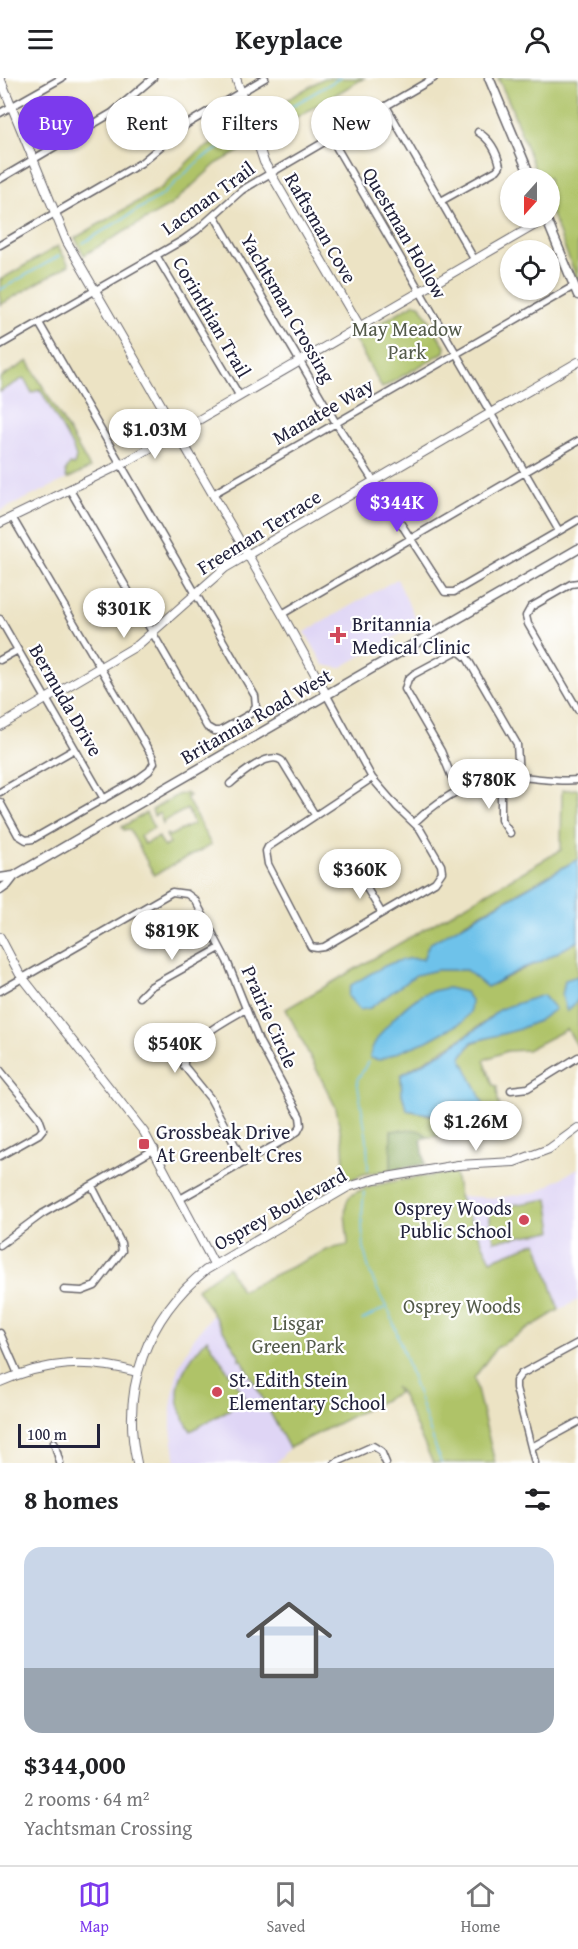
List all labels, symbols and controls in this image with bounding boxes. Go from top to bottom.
text: Keyplace [235,19,343,59]
icon: menu [24,23,57,56]
icon: person [521,23,554,56]
chip: Buy [18,96,94,150]
chip: Rent [106,96,189,150]
chip: Filters [201,96,299,150]
chip: New [311,96,392,150]
street label: Lacman Trail [155,153,261,241]
street label: Questman Hollow [356,162,455,305]
street label: Raftsman Cove [278,167,365,288]
north arrow [500,168,560,228]
map controls [500,168,560,300]
street label: Yachtsman Crossing [234,228,343,388]
button: locate [500,240,560,300]
street label: Corinthian Trail [166,251,259,383]
park label: May Meadow Park [352,314,463,366]
street label: Manatee Way [267,370,379,451]
pin: $1.03M [106,409,204,460]
text: $1.03M [123,414,187,443]
street label: Freeman Terrace [191,482,327,581]
pin: $344K [355,482,439,533]
text: $344K [370,487,424,516]
pin: $301K [82,588,166,639]
text: $301K [97,593,151,622]
place label: Britannia Medical Clinic [352,609,470,661]
marker: Britannia Medical Clinic [329,626,347,644]
street label: Bermuda Drive [22,638,110,761]
street label: Britannia Road West [175,660,337,771]
pin: $780K [447,759,531,810]
text: $780K [462,764,516,793]
pin: $360K [318,849,402,900]
text: $360K [333,854,387,883]
pin: $819K [130,910,214,961]
text: $819K [145,915,199,944]
street label: Prairie Circle [235,961,306,1073]
pin: $540K [133,1023,217,1074]
text: $540K [148,1028,202,1057]
pin: $1.26M [427,1101,525,1152]
text: $1.26M [444,1106,508,1135]
place label: Grossbeak Drive At Greenbelt Cres [156,1117,302,1169]
marker: Grossbeak Drive At Greenbelt Cres [137,1137,151,1151]
street label: Osprey Boulevard [208,1160,352,1257]
place label: Osprey Woods Public School [394,1193,512,1245]
marker: Osprey Woods Public School [517,1213,531,1227]
park label: Osprey Woods [403,1291,521,1320]
park label: Lisgar Green Park [252,1308,345,1360]
place label: St. Edith Stein Elementary School [229,1365,386,1417]
marker: St. Edith Stein Elementary School [210,1385,224,1399]
scale bar [18,1421,100,1448]
text: 100 m [27,1422,67,1446]
text: 8 homes [24,1480,119,1519]
icon: filters [521,1483,554,1516]
icon: home [235,1586,343,1694]
text: $344,000 [24,1745,126,1784]
text: 2 rooms · 64 m² [24,1784,150,1813]
text: Yachtsman Crossing [24,1813,192,1842]
tab: Map [78,1878,111,1938]
tab: Saved [266,1878,305,1938]
tab: Home [461,1878,500,1938]

